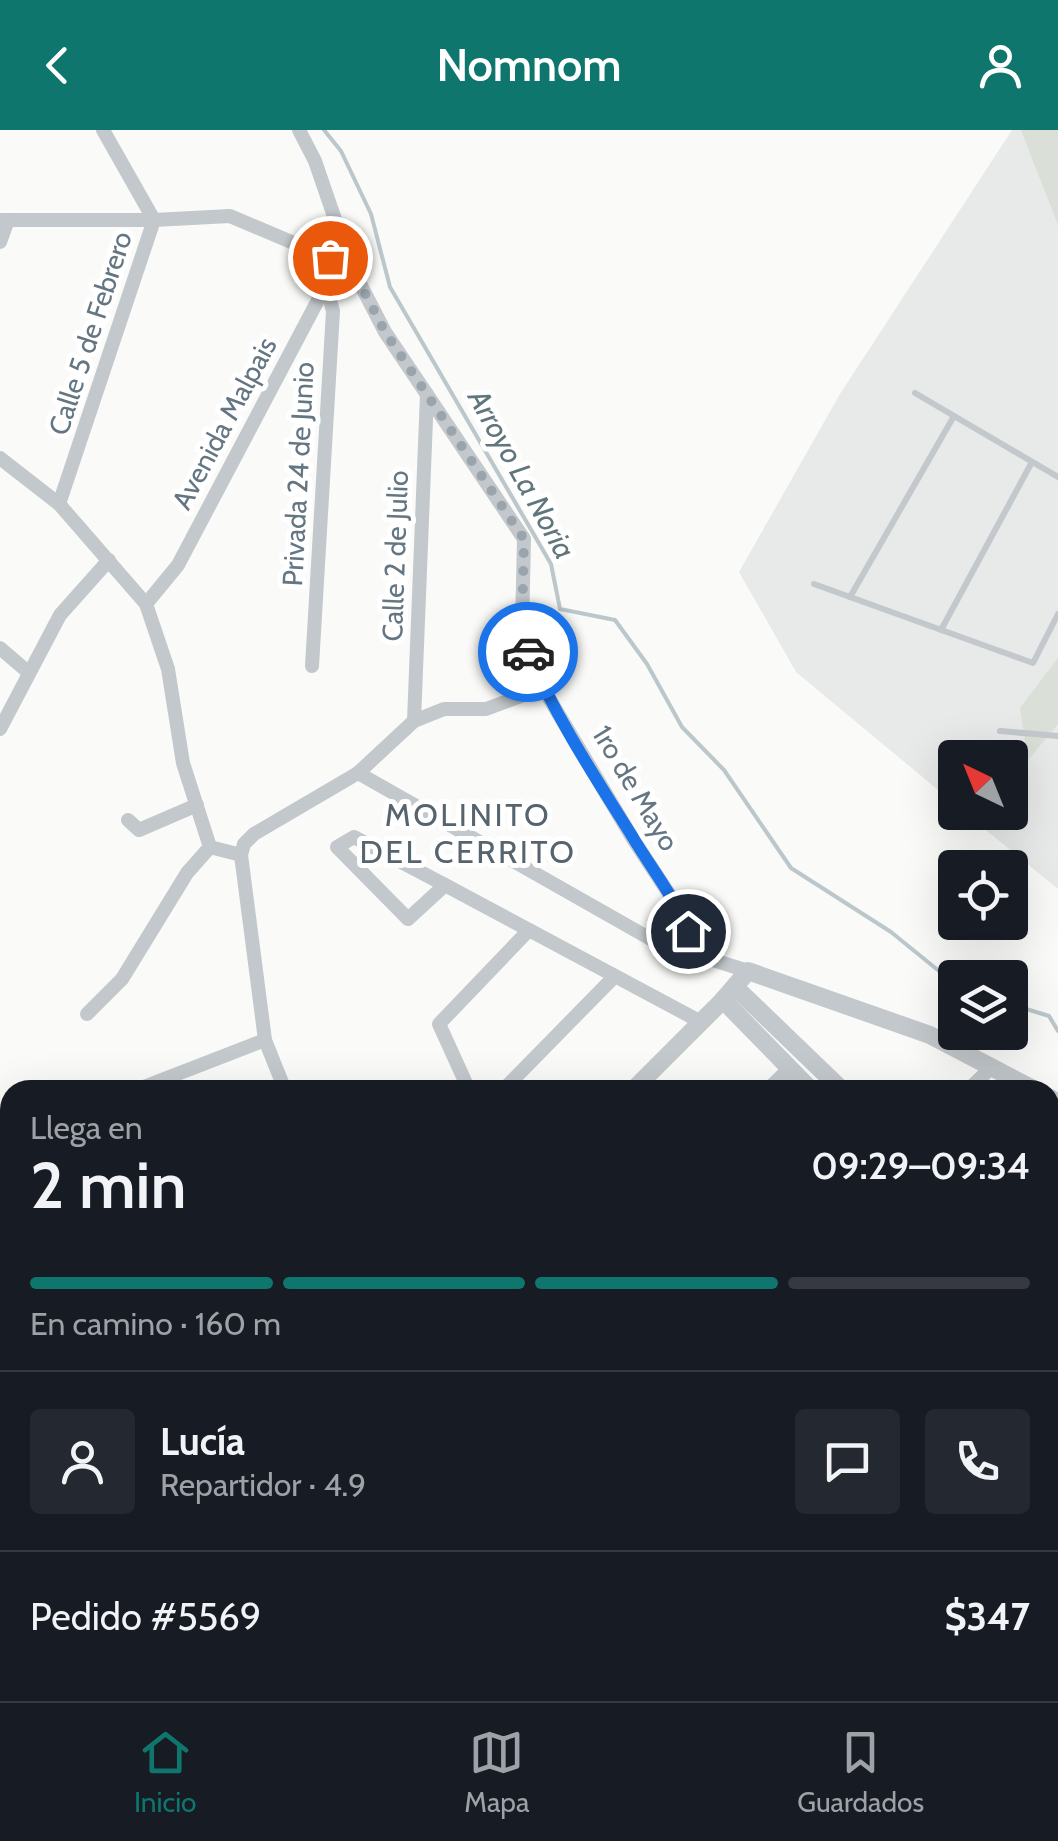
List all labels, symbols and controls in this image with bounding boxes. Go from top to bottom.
icon: back [30,38,85,93]
text: Nomnom [436,38,622,92]
icon: person [973,38,1028,93]
pin [288,216,373,301]
street label: Calle 5 de Febrero [41,227,139,439]
icon: bag [303,231,358,286]
street label: Avenida Malpais [164,331,284,515]
street label: Privada 24 de Junio [275,361,321,587]
water label: Arroyo La Noria [459,381,584,565]
street label: Calle 2 de Julio [375,470,415,642]
courier [478,602,578,702]
icon: car [501,625,556,680]
street label: 1ro de Mayo [585,719,687,857]
north arrow [938,740,1028,830]
map controls [938,740,1028,1050]
district label: MOLINITO DEL CERRITO [360,795,576,871]
button: locate [938,850,1028,940]
pin [646,889,731,974]
icon: home [661,904,716,959]
button: layers [938,960,1028,1050]
text: Llega en [30,1108,143,1147]
text: 09:29–09:34 [811,1142,1030,1189]
text: 2 min [30,1145,187,1224]
text: En camino · 160 m [30,1304,281,1343]
button: person [30,1409,135,1514]
button: chat [795,1409,900,1514]
button: phone [925,1409,1030,1514]
text: Lucía [160,1418,245,1465]
text: Repartidor · 4.9 [160,1465,366,1504]
text: Pedido #5569 [30,1593,261,1640]
text: $347 [944,1593,1030,1640]
tab: Inicio [134,1725,196,1819]
tab: Mapa [464,1725,529,1819]
tab: Guardados [797,1725,924,1819]

